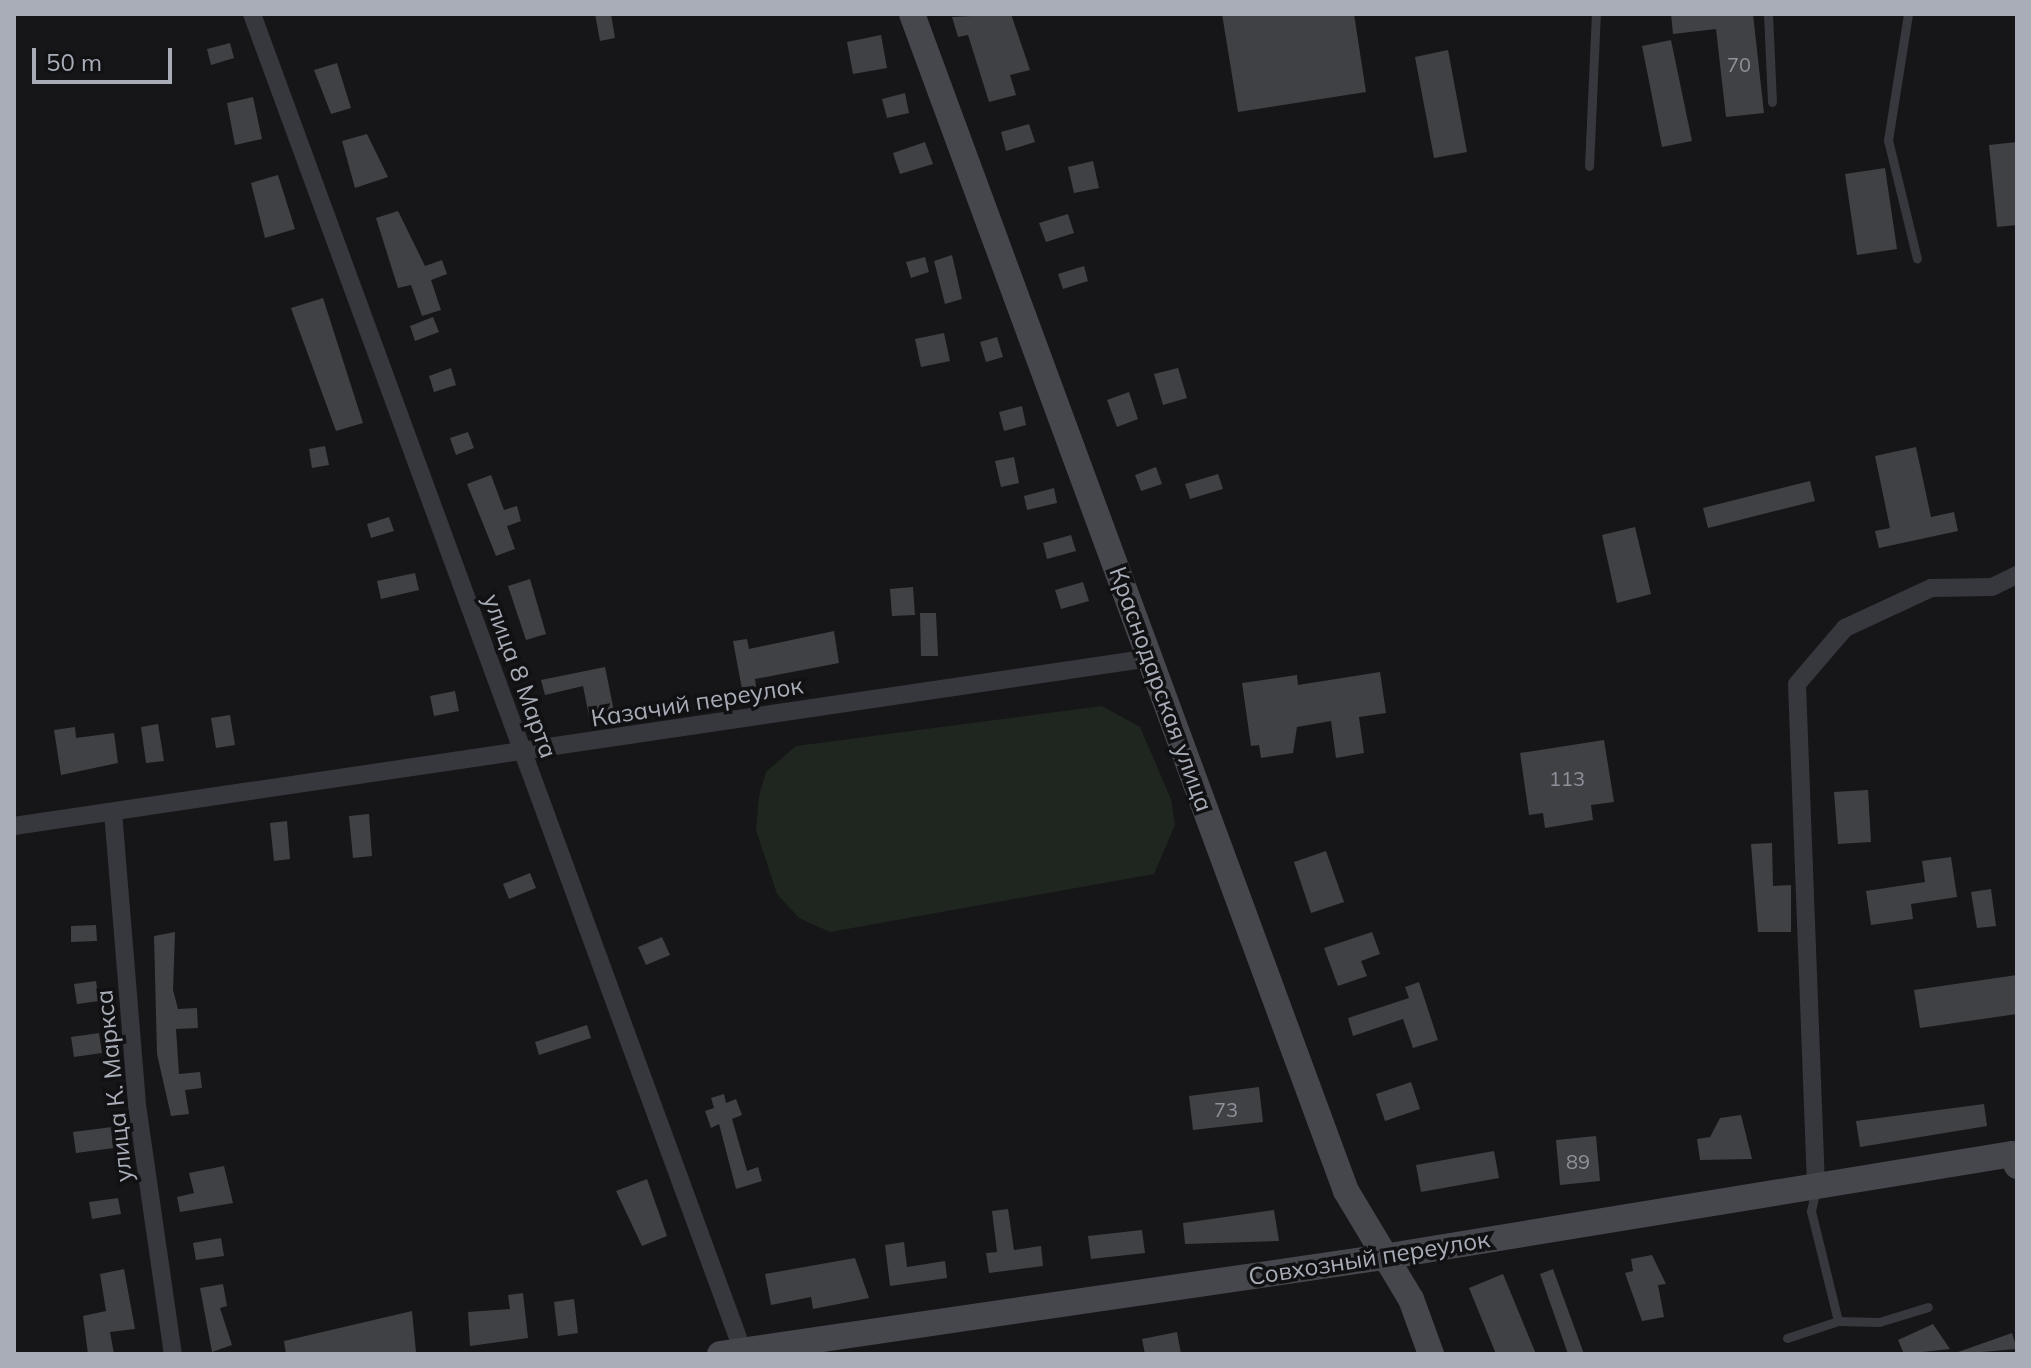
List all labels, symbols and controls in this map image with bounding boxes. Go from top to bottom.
scale bar [36,32,176,82]
text: 50 m [46,47,102,77]
house number: 70 [1727,52,1751,76]
street label: Краснодарская улица [1103,563,1219,815]
street label: улица 8 Марта [477,590,563,762]
street label: Казачий переулок [589,671,805,733]
house number: 113 [1549,766,1585,790]
street label: улица К. Маркса [90,988,138,1184]
house number: 73 [1214,1097,1238,1121]
house number: 89 [1566,1149,1590,1173]
street label: Совхозный переулок [1246,1225,1492,1291]

